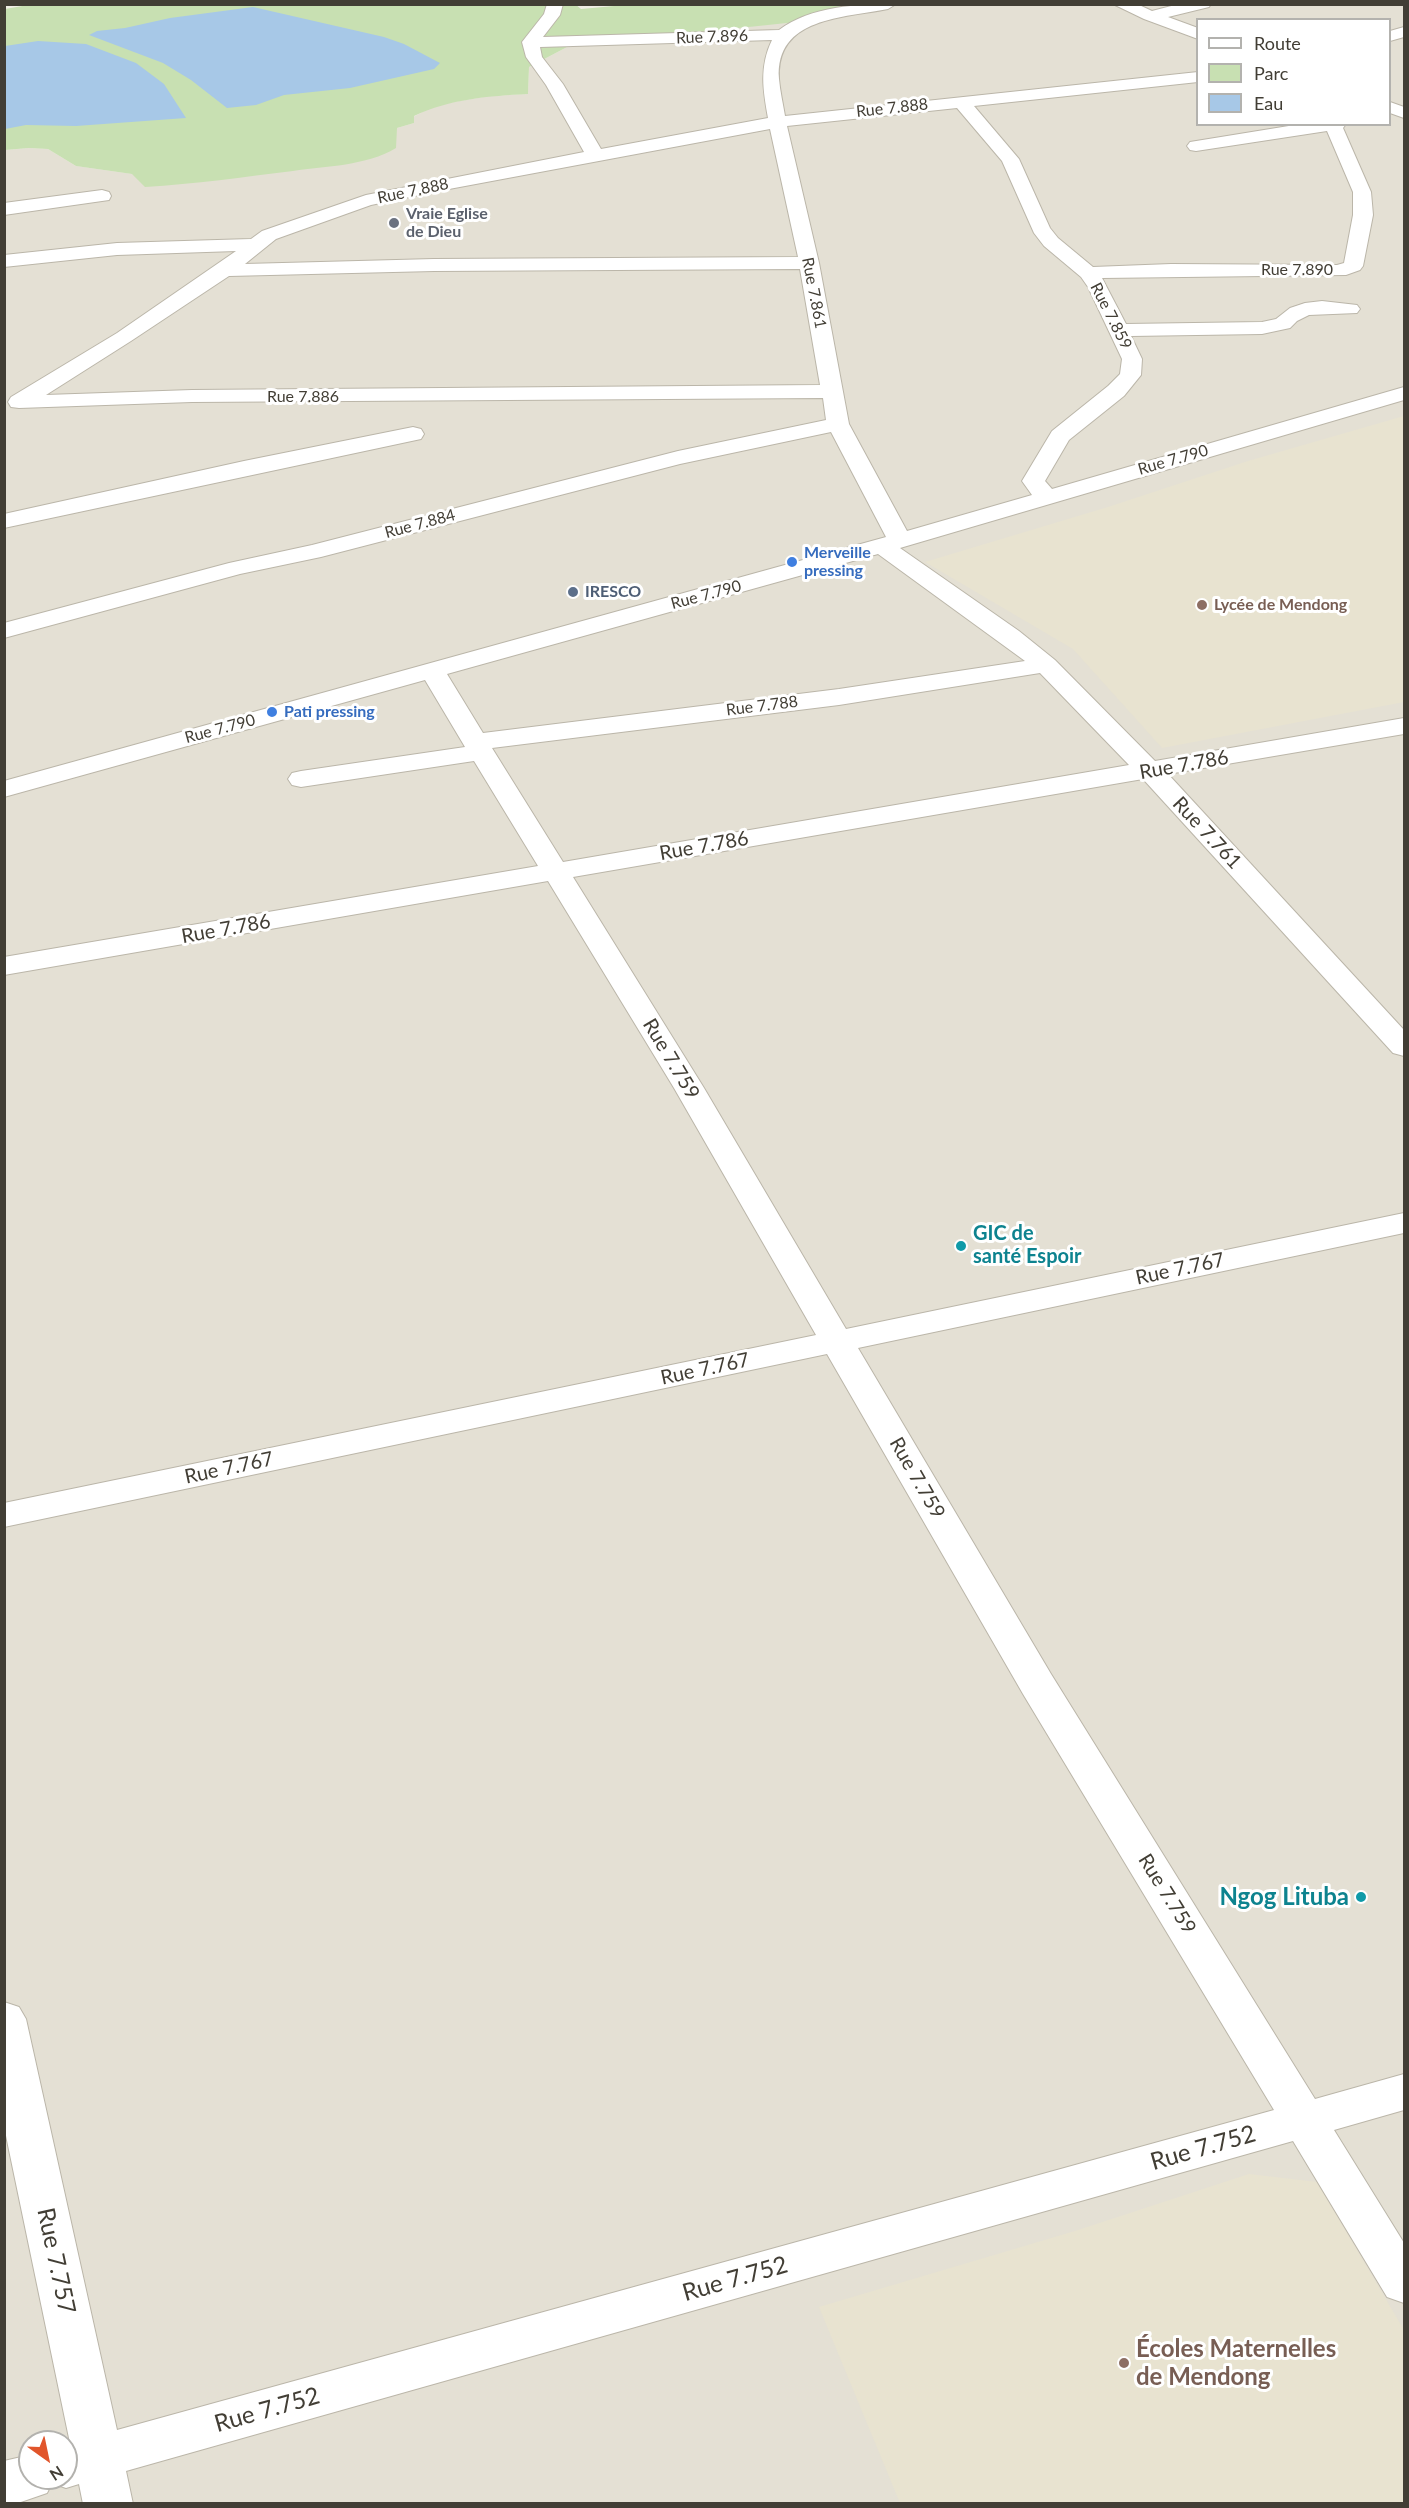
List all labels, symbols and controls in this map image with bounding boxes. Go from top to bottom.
legend [1196,18,1391,126]
street label: Rue 7.896 [676,26,748,48]
text: Route [1254,32,1301,54]
text: Parc [1254,62,1288,84]
text: Eau [1254,92,1283,114]
street label: Rue 7.888 [855,95,929,121]
street label: Rue 7.888 [376,174,450,208]
place label: Vraie Eglise de Dieu [406,204,488,242]
marker: Vraie Eglise de Dieu [387,216,401,230]
street label: Rue 7.861 [798,256,830,330]
street label: Rue 7.890 [1261,260,1333,280]
street label: Rue 7.859 [1086,280,1136,352]
street label: Rue 7.886 [267,387,339,407]
street label: Rue 7.790 [1136,441,1210,479]
street label: Rue 7.884 [383,505,457,543]
place label: Merveille pressing [804,543,871,581]
marker: Merveille pressing [785,555,799,569]
street label: Rue 7.790 [669,576,743,614]
place label: IRESCO [585,582,641,602]
marker: IRESCO [566,585,580,599]
place label: Lycée de Mendong [1214,595,1347,615]
marker: Lycée de Mendong [1195,598,1209,612]
street label: Rue 7.788 [725,692,799,720]
place label: Pati pressing [284,702,375,722]
marker: Pati pressing [265,705,279,719]
street label: Rue 7.790 [183,710,257,748]
street label: Rue 7.786 [1138,745,1230,785]
street label: Rue 7.761 [1168,792,1246,874]
street label: Rue 7.786 [658,826,750,866]
street label: Rue 7.786 [180,909,272,949]
street label: Rue 7.759 [638,1014,704,1104]
place label: GIC de santé Espoir [973,1222,1082,1269]
marker: GIC de santé Espoir [954,1239,968,1253]
street label: Rue 7.767 [1133,1248,1227,1290]
street label: Rue 7.767 [658,1348,752,1390]
street label: Rue 7.759 [884,1433,950,1523]
street label: Rue 7.767 [182,1447,276,1489]
street label: Rue 7.759 [1133,1849,1201,1939]
place label: Ngog Lituba [1219,1883,1349,1911]
marker: Ngog Lituba [1354,1890,1368,1904]
street label: Rue 7.752 [1147,2119,1259,2177]
street label: Rue 7.757 [31,2205,81,2317]
street label: Rue 7.752 [679,2250,791,2308]
place label: Écoles Maternelles de Mendong [1136,2335,1336,2391]
marker: Écoles Maternelles de Mendong [1117,2356,1131,2370]
street label: Rue 7.752 [211,2381,323,2439]
north arrow [18,2430,78,2490]
text: N [47,2463,67,2485]

